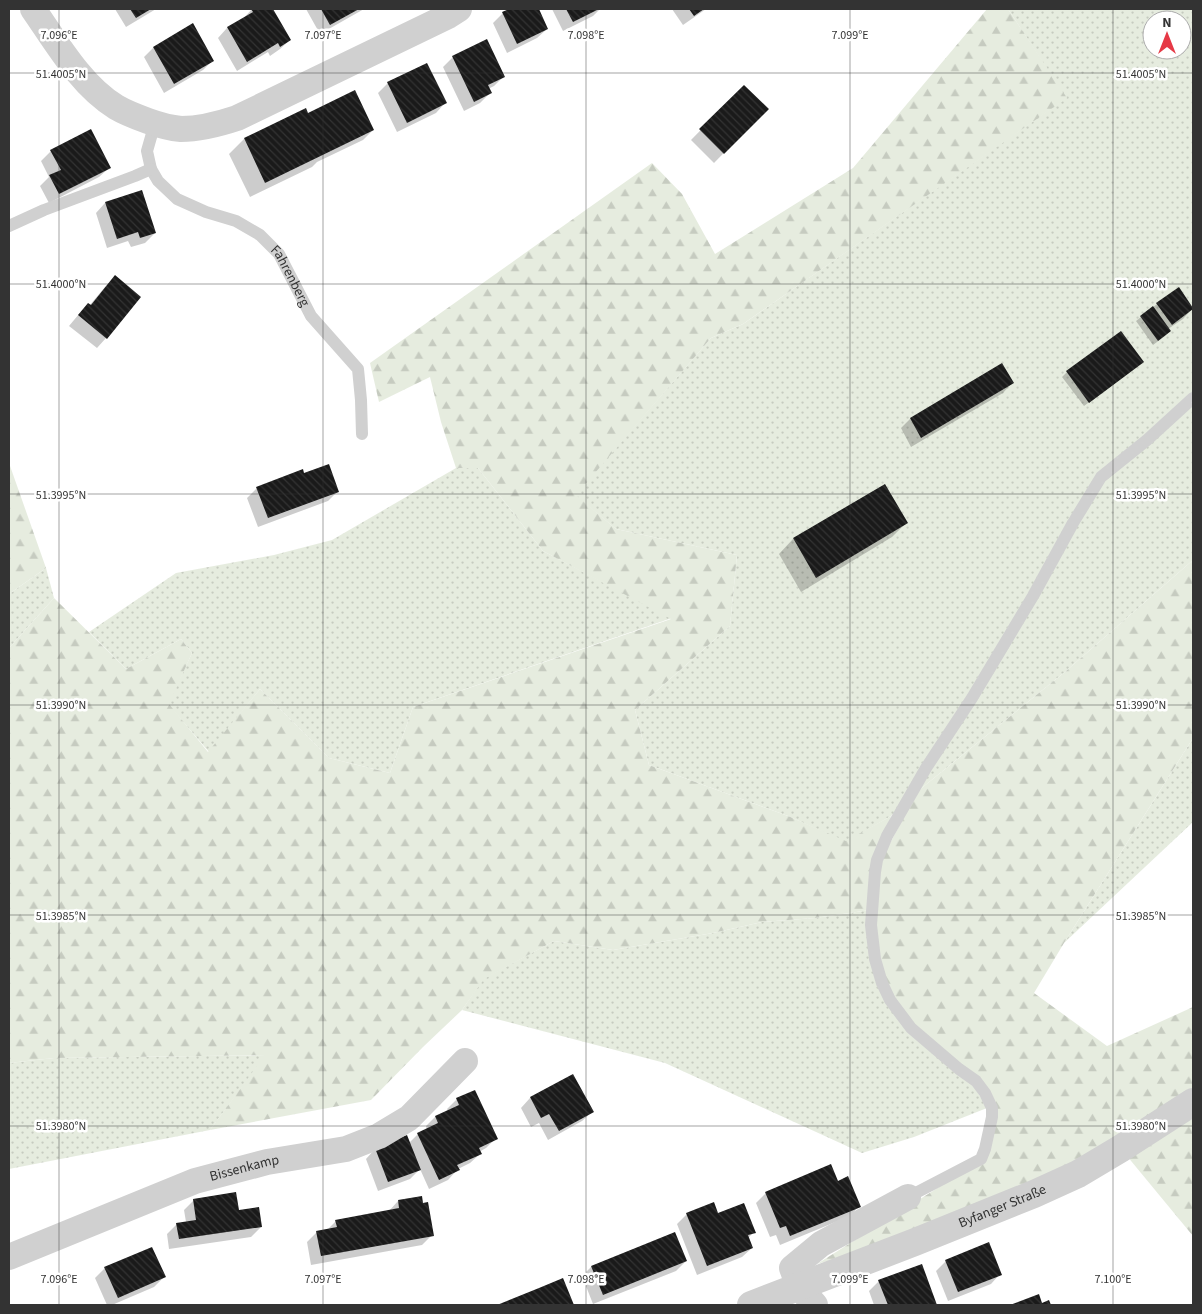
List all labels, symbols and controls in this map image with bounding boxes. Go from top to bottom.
north arrow [1142,10,1192,60]
text: N [1162,13,1172,33]
text: 7.096°E [40,27,78,44]
text: 7.097°E [304,27,342,44]
text: 7.098°E [567,27,605,44]
text: 7.099°E [831,27,869,44]
text: 51.4005°N [36,66,86,83]
text: 51.4005°N [1116,66,1166,83]
street label: Fahrenberg [266,241,315,310]
text: 51.4000°N [36,276,86,293]
text: 51.4000°N [1116,276,1166,293]
text: 51.3995°N [36,487,86,504]
text: 51.3995°N [1116,487,1166,504]
text: 51.3990°N [36,697,86,714]
text: 51.3990°N [1116,697,1166,714]
text: 51.3985°N [36,908,86,925]
text: 51.3985°N [1116,908,1166,925]
text: 51.3980°N [36,1118,86,1135]
text: 51.3980°N [1116,1118,1166,1135]
street label: Bissenkamp [207,1150,281,1187]
street label: Byfanger Straße [956,1180,1050,1233]
text: 7.096°E [40,1271,78,1288]
text: 7.097°E [304,1271,342,1288]
text: 7.098°E [567,1271,605,1288]
text: 7.099°E [831,1271,869,1288]
text: 7.100°E [1094,1271,1132,1288]

